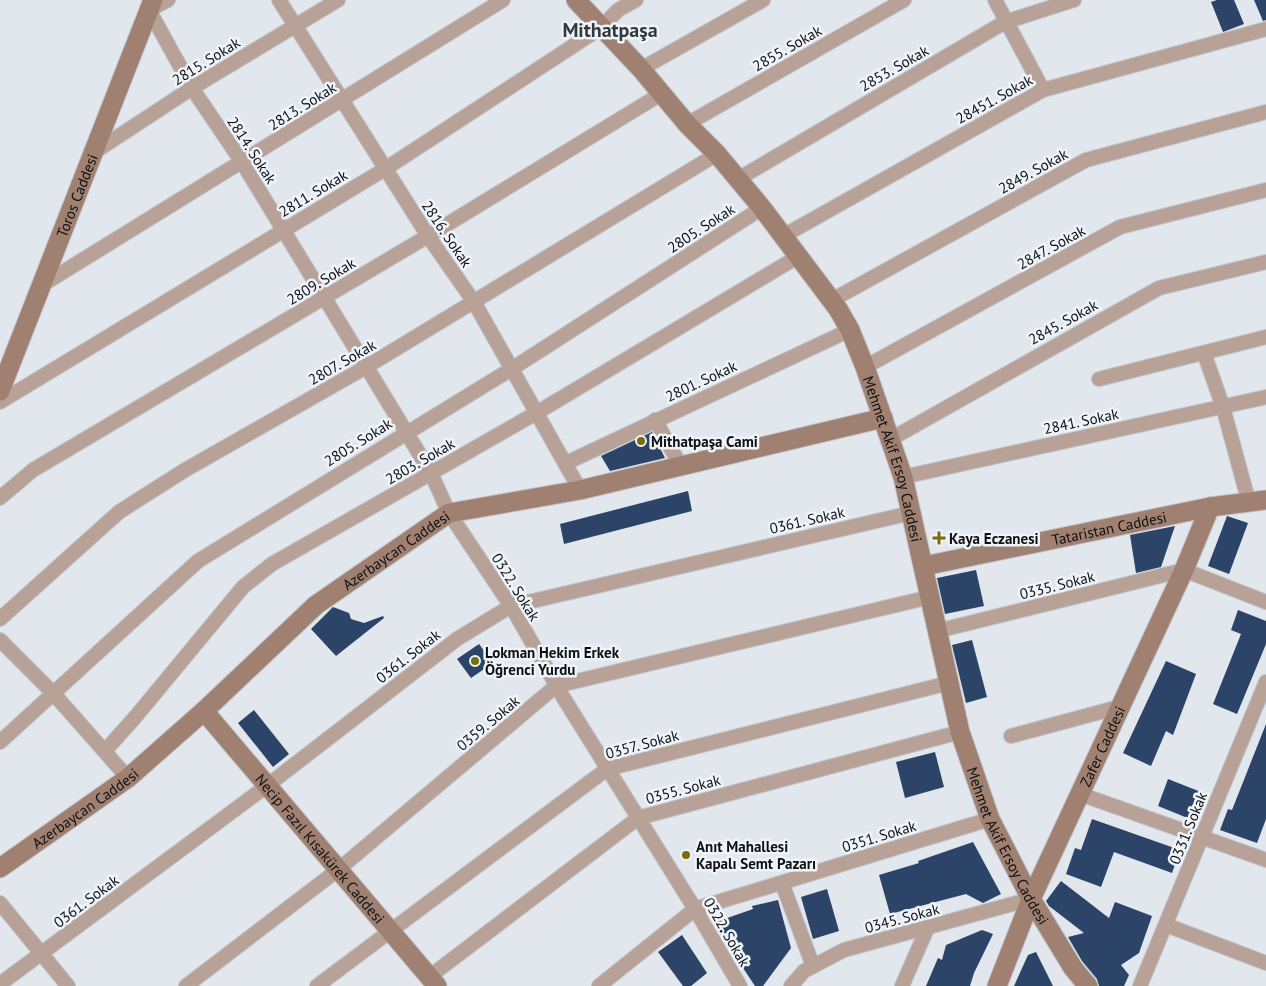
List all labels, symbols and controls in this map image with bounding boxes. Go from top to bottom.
district label: Mithatpaşa [562,17,658,43]
street label: 2855. Sokak [749,20,826,75]
street label: 2815. Sokak [169,32,244,89]
street label: 2853. Sokak [856,40,933,95]
street label: 28451. Sokak [952,70,1036,128]
street label: 2813. Sokak [265,77,340,134]
street label: 2814. Sokak [223,113,281,188]
street label: 2849. Sokak [995,144,1072,198]
street label: Toros Caddesi [52,151,101,240]
street label: 2811. Sokak [275,165,351,221]
street label: 2816. Sokak [418,197,477,272]
street label: 2805. Sokak [664,199,739,257]
street label: 2847. Sokak [1014,220,1089,273]
street label: 2809. Sokak [283,253,359,309]
street label: 2845. Sokak [1025,295,1102,349]
street label: 2807. Sokak [305,335,380,389]
street label: 2801. Sokak [662,356,740,406]
street label: Mehmet Akif Ersoy Caddesi [859,373,927,544]
street label: 2841. Sokak [1042,404,1121,438]
street label: 2805. Sokak [321,413,396,470]
place label: Mithatpaşa Cami [651,432,758,451]
street label: 2803. Sokak [382,433,459,488]
marker: Mithatpaşa Cami [635,435,647,447]
street label: 0361. Sokak [768,502,847,538]
street label: Azerbaycan Caddesi [338,506,453,594]
street label: Tataristan Caddesi [1050,507,1168,549]
place label: Kaya Eczanesi [949,529,1039,548]
marker: Kaya Eczanesi [933,532,945,544]
street label: 0322. Sokak [488,550,545,625]
street label: 0335. Sokak [1018,566,1097,603]
street label: 0361. Sokak [372,624,445,687]
place label: Lokman Hekim Erkek Öğrenci Yurdu [485,643,620,679]
marker: Lokman Hekim Erkek Öğrenci Yurdu [469,655,481,667]
street label: 0359. Sokak [453,691,524,755]
street label: Zafer Caddesi [1075,703,1129,789]
street label: 0357. Sokak [603,725,681,763]
street label: Azerbaycan Caddesi [28,764,142,852]
street label: Mehmet Akif Ersoy Caddesi [963,764,1054,928]
street label: Necip Fazıl Kısakürek Caddesi [252,770,389,927]
street label: 0355. Sokak [644,770,723,808]
street label: 0331. Sokak [1165,788,1211,867]
street label: 0351. Sokak [840,815,919,856]
place label: Anıt Mahallesi Kapalı Semt Pazarı [696,837,816,873]
marker: Anıt Mahallesi Kapalı Semt Pazarı [680,849,692,861]
street label: 0361. Sokak [50,870,123,932]
street label: 0322. Sokak [700,894,755,971]
street label: 0345. Sokak [863,899,942,937]

